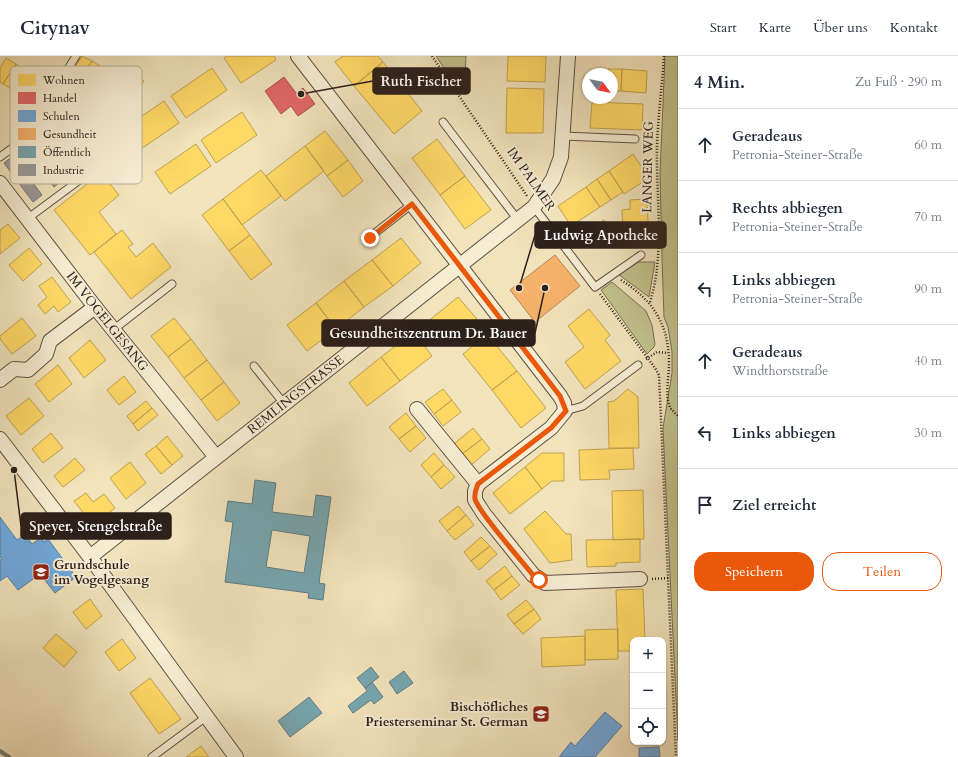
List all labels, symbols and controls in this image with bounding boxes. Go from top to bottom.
text: Citynav [20,15,90,41]
text: Start [710,18,737,37]
text: Karte [759,18,791,37]
text: Über uns [813,18,868,37]
text: Kontakt [890,18,938,37]
legend [10,66,142,184]
callout: Ruth Fischer [373,68,470,94]
north arrow [582,68,618,104]
text: 4 Min. [694,71,745,94]
text: Ruth Fischer [380,72,462,91]
text: Wohnen [42,73,85,88]
text: Zu Fuß · 290 m [855,73,942,91]
text: Handel [43,91,77,106]
text: Schulen [43,109,80,124]
street label: LANGER WEG [638,121,658,213]
text: Geradeaus [732,126,802,146]
text: Gesundheit [43,127,97,142]
icon: ahead [694,134,716,156]
text: 60 m [914,136,942,154]
street label: IM PALMER [502,143,560,215]
text: Öffentlich [43,145,91,160]
text: Petronia-Steiner-Straße [732,146,863,164]
text: Industrie [43,163,84,178]
text: Rechts abbiegen [732,198,843,218]
icon: right [694,206,716,228]
text: 70 m [914,208,942,226]
text: Petronia-Steiner-Straße [732,218,863,236]
callout: Ludwig Apotheke [535,222,666,248]
text: Ludwig Apotheke [544,226,658,245]
route end [361,229,379,247]
street label: IM VOGELGESANG [62,268,152,375]
text: Links abbiegen [732,270,836,290]
icon: left [694,278,716,300]
text: 90 m [914,280,942,298]
text: Petronia-Steiner-Straße [732,290,863,308]
callout: Gesundheitszentrum Dr. Bauer [322,320,535,346]
text: Gesundheitszentrum Dr. Bauer [329,324,527,343]
text: Geradeaus [732,342,802,362]
icon: ahead [694,350,716,372]
street label: REMLINGSTRASSE [244,351,348,439]
text: 40 m [914,352,942,370]
text: Windthorststraße [732,362,828,380]
icon: left [694,422,716,444]
text: Links abbiegen [732,423,836,443]
text: 30 m [914,424,942,442]
icon: arrive [694,494,716,516]
text: Ziel erreicht [732,495,816,515]
callout: Speyer, Stengelstraße [21,513,171,539]
text: Speyer, Stengelstraße [29,517,163,536]
button: Speichern [694,552,814,591]
button: Teilen [822,552,942,591]
place label: Grundschule im Vogelgesang [54,556,149,589]
school or university icon: Grundschule im Vogelgesang [31,562,51,582]
route start [530,571,548,589]
map controls [630,637,666,745]
button: + [630,637,666,673]
button: − [630,673,666,709]
place label: Bischöfliches Priesterseminar St. German [365,698,529,731]
school or university icon: Bischöfliches Priesterseminar St. German [531,704,551,724]
button: locate [630,709,666,745]

